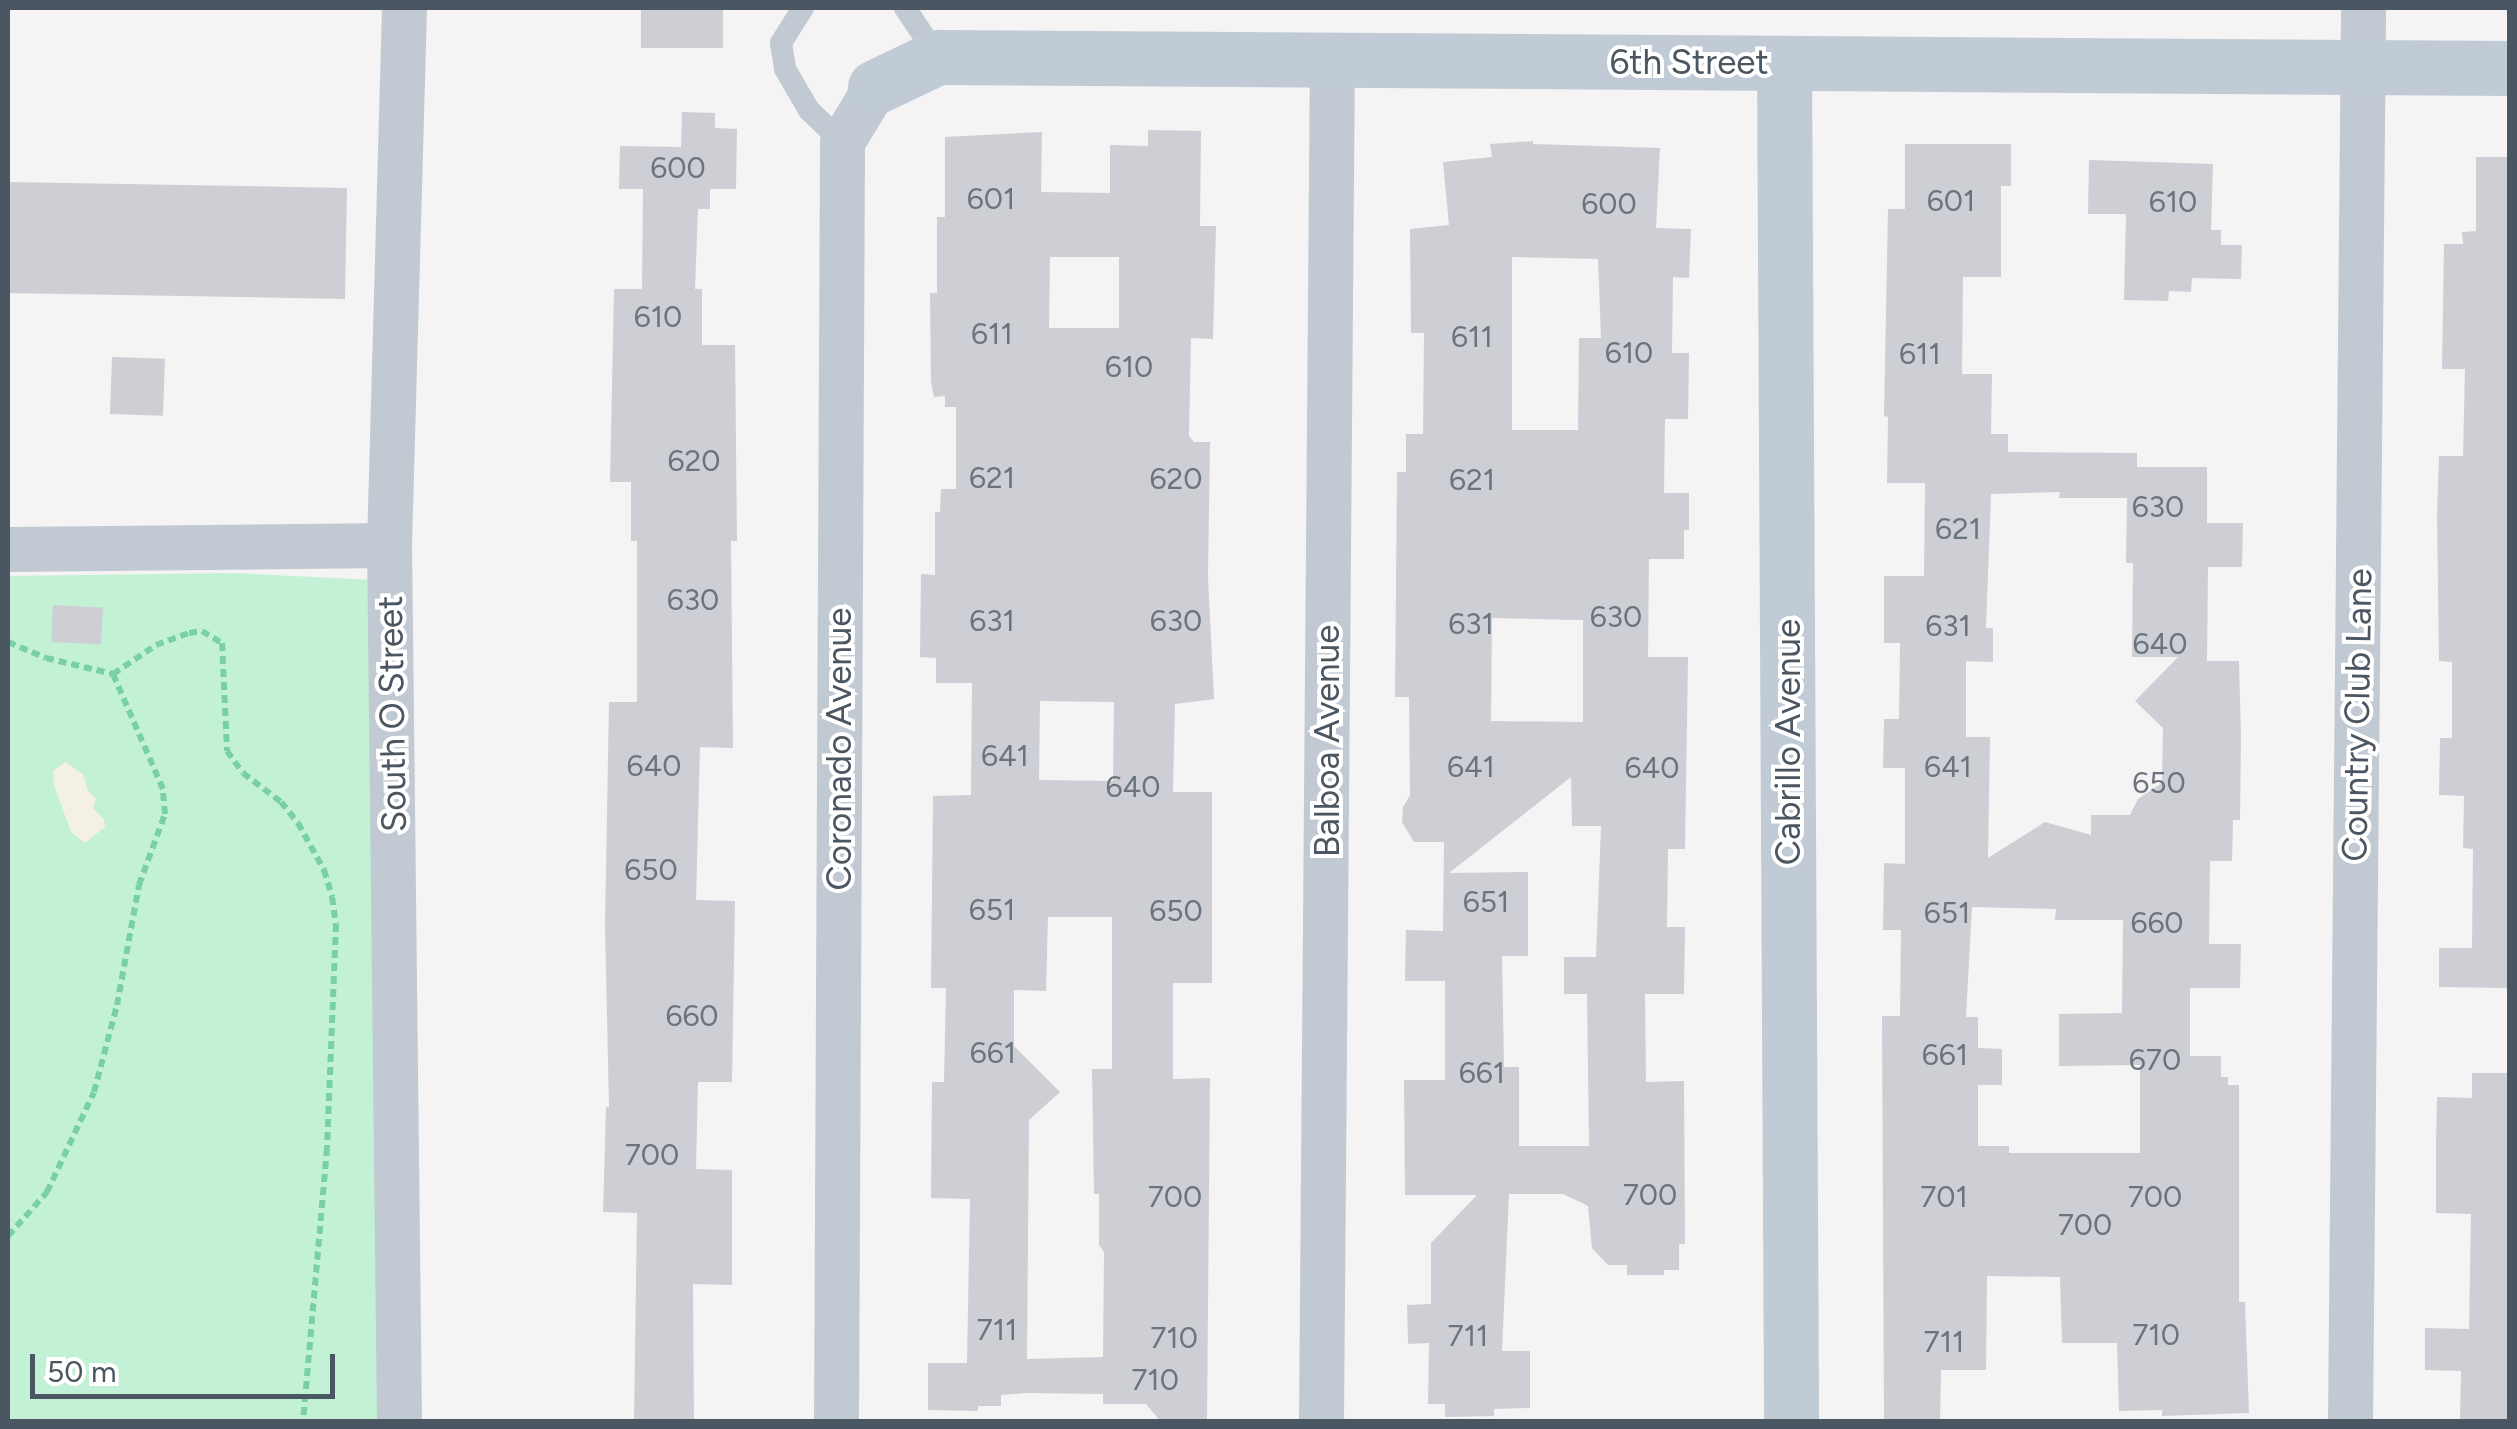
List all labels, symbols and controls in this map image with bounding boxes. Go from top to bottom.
street label: 6th Street [1609,41,1769,83]
house number: 600 [650,150,706,186]
house number: 601 [967,181,1015,217]
house number: 601 [1927,183,1975,219]
house number: 610 [2149,184,2197,220]
house number: 600 [1581,186,1637,222]
house number: 610 [634,299,682,335]
house number: 611 [971,316,1013,352]
house number: 611 [1451,319,1493,355]
house number: 610 [1605,335,1653,371]
house number: 611 [1899,336,1941,372]
house number: 610 [1105,349,1153,385]
house number: 620 [668,443,720,479]
house number: 621 [969,460,1015,496]
house number: 620 [1150,461,1202,497]
house number: 621 [1449,462,1495,498]
house number: 630 [2132,489,2184,525]
house number: 621 [1935,511,1981,547]
street label: Country Club Lane [2333,568,2381,862]
house number: 630 [667,582,719,618]
street label: South O Street [369,595,415,833]
house number: 630 [1590,599,1642,635]
house number: 631 [969,603,1015,639]
house number: 630 [1150,603,1202,639]
house number: 631 [1448,606,1494,642]
street label: Coronado Avenue [818,608,860,890]
house number: 631 [1925,608,1971,644]
street label: Cabrillo Avenue [1767,619,1809,865]
street label: Balboa Avenue [1306,625,1348,857]
house number: 640 [2133,626,2187,662]
house number: 641 [981,738,1029,774]
house number: 640 [627,748,681,784]
house number: 641 [1447,749,1495,785]
house number: 641 [1924,749,1972,785]
house number: 640 [1625,750,1679,786]
house number: 650 [2132,765,2186,801]
house number: 640 [1106,769,1160,805]
house number: 650 [624,852,678,888]
house number: 651 [1463,884,1509,920]
house number: 651 [969,892,1015,928]
house number: 650 [1149,893,1203,929]
house number: 651 [1924,895,1970,931]
house number: 660 [2130,905,2184,941]
house number: 660 [665,998,719,1034]
house number: 661 [970,1035,1016,1071]
house number: 661 [1922,1037,1968,1073]
house number: 670 [2129,1042,2181,1078]
house number: 661 [1459,1055,1505,1091]
house number: 700 [625,1137,679,1173]
house number: 700 [1623,1177,1677,1213]
house number: 700 [1148,1179,1202,1215]
house number: 701 [1920,1179,1968,1215]
house number: 700 [2128,1179,2182,1215]
house number: 700 [2058,1207,2112,1243]
house number: 711 [977,1312,1017,1348]
house number: 710 [2132,1317,2180,1353]
house number: 711 [1448,1318,1488,1354]
house number: 710 [1150,1320,1198,1356]
house number: 711 [1924,1324,1964,1360]
scale bar [35,1334,340,1396]
text: 50 m [47,1353,116,1390]
house number: 710 [1131,1362,1179,1398]

